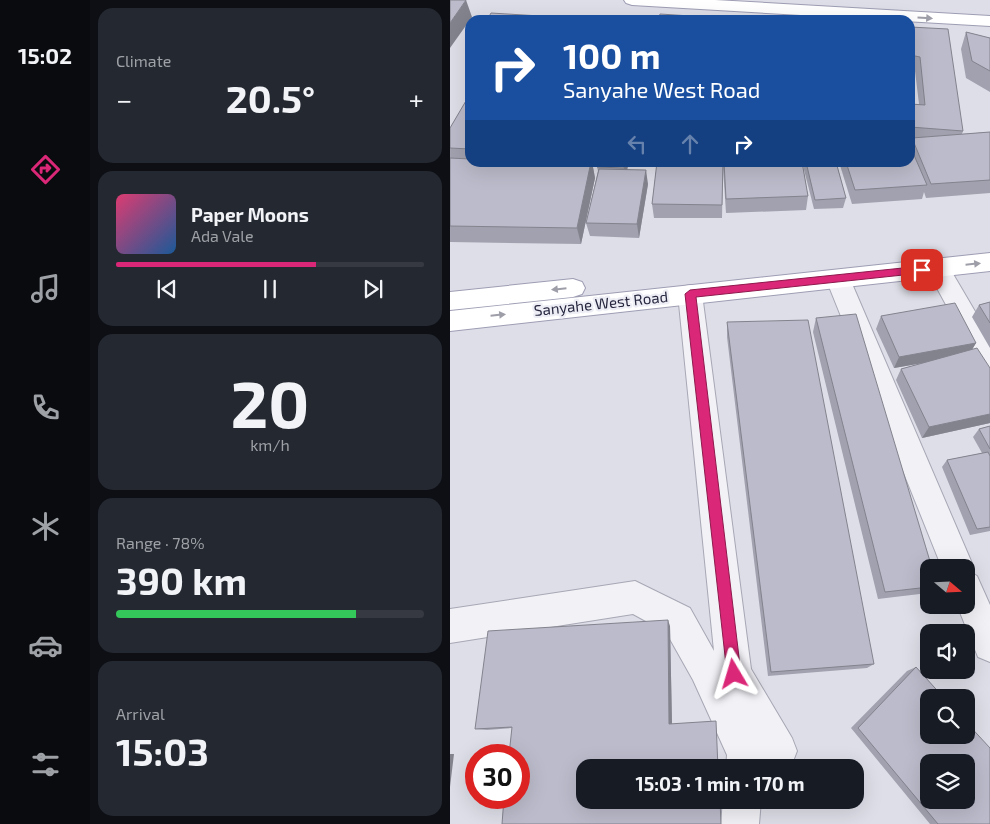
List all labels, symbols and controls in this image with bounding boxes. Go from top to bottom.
one-way arrow [918,15,934,23]
text: 100 m [563,34,661,76]
icon: right [480,35,545,100]
text: 15:02 [18,42,72,68]
text: Climate [116,51,171,70]
text: 20.5° [226,75,315,121]
text: Sanyahe West Road [563,76,760,102]
text: − [116,82,132,116]
text: + [409,82,424,116]
icon: left [623,130,651,158]
icon: ahead [676,130,704,158]
icon: right [729,130,757,158]
icon: directions [28,152,63,187]
text: Paper Moons [191,203,309,226]
text: Ada Vale [191,226,254,245]
pin [901,249,943,291]
icon: arrive [908,256,936,284]
one-way arrow [965,260,981,268]
icon: music [28,271,63,306]
icon: previous [153,275,181,303]
icon: pause [256,275,284,303]
icon: next [359,275,387,303]
one-way arrow [550,286,566,294]
street label: Sanyahe West Road [533,287,669,319]
one-way arrow [491,311,507,319]
text: 20 [231,363,309,441]
icon: phone [28,390,63,425]
text: km/h [250,435,290,454]
icon: climate [28,509,63,544]
text: Range · 78% [116,533,205,552]
text: 390 km [116,557,247,603]
north arrow [920,559,975,614]
map controls [920,559,975,809]
button: sound [920,624,975,679]
icon: car [28,628,63,663]
position arrow [707,647,759,699]
button: search [920,689,975,744]
text: Arrival [116,704,165,723]
text: 15:03 [116,728,209,774]
speed limit sign: 30 [465,744,530,809]
icon: filters [28,747,63,782]
button: layers [920,754,975,809]
text: 15:03 · 1 min · 170 m [635,772,805,795]

